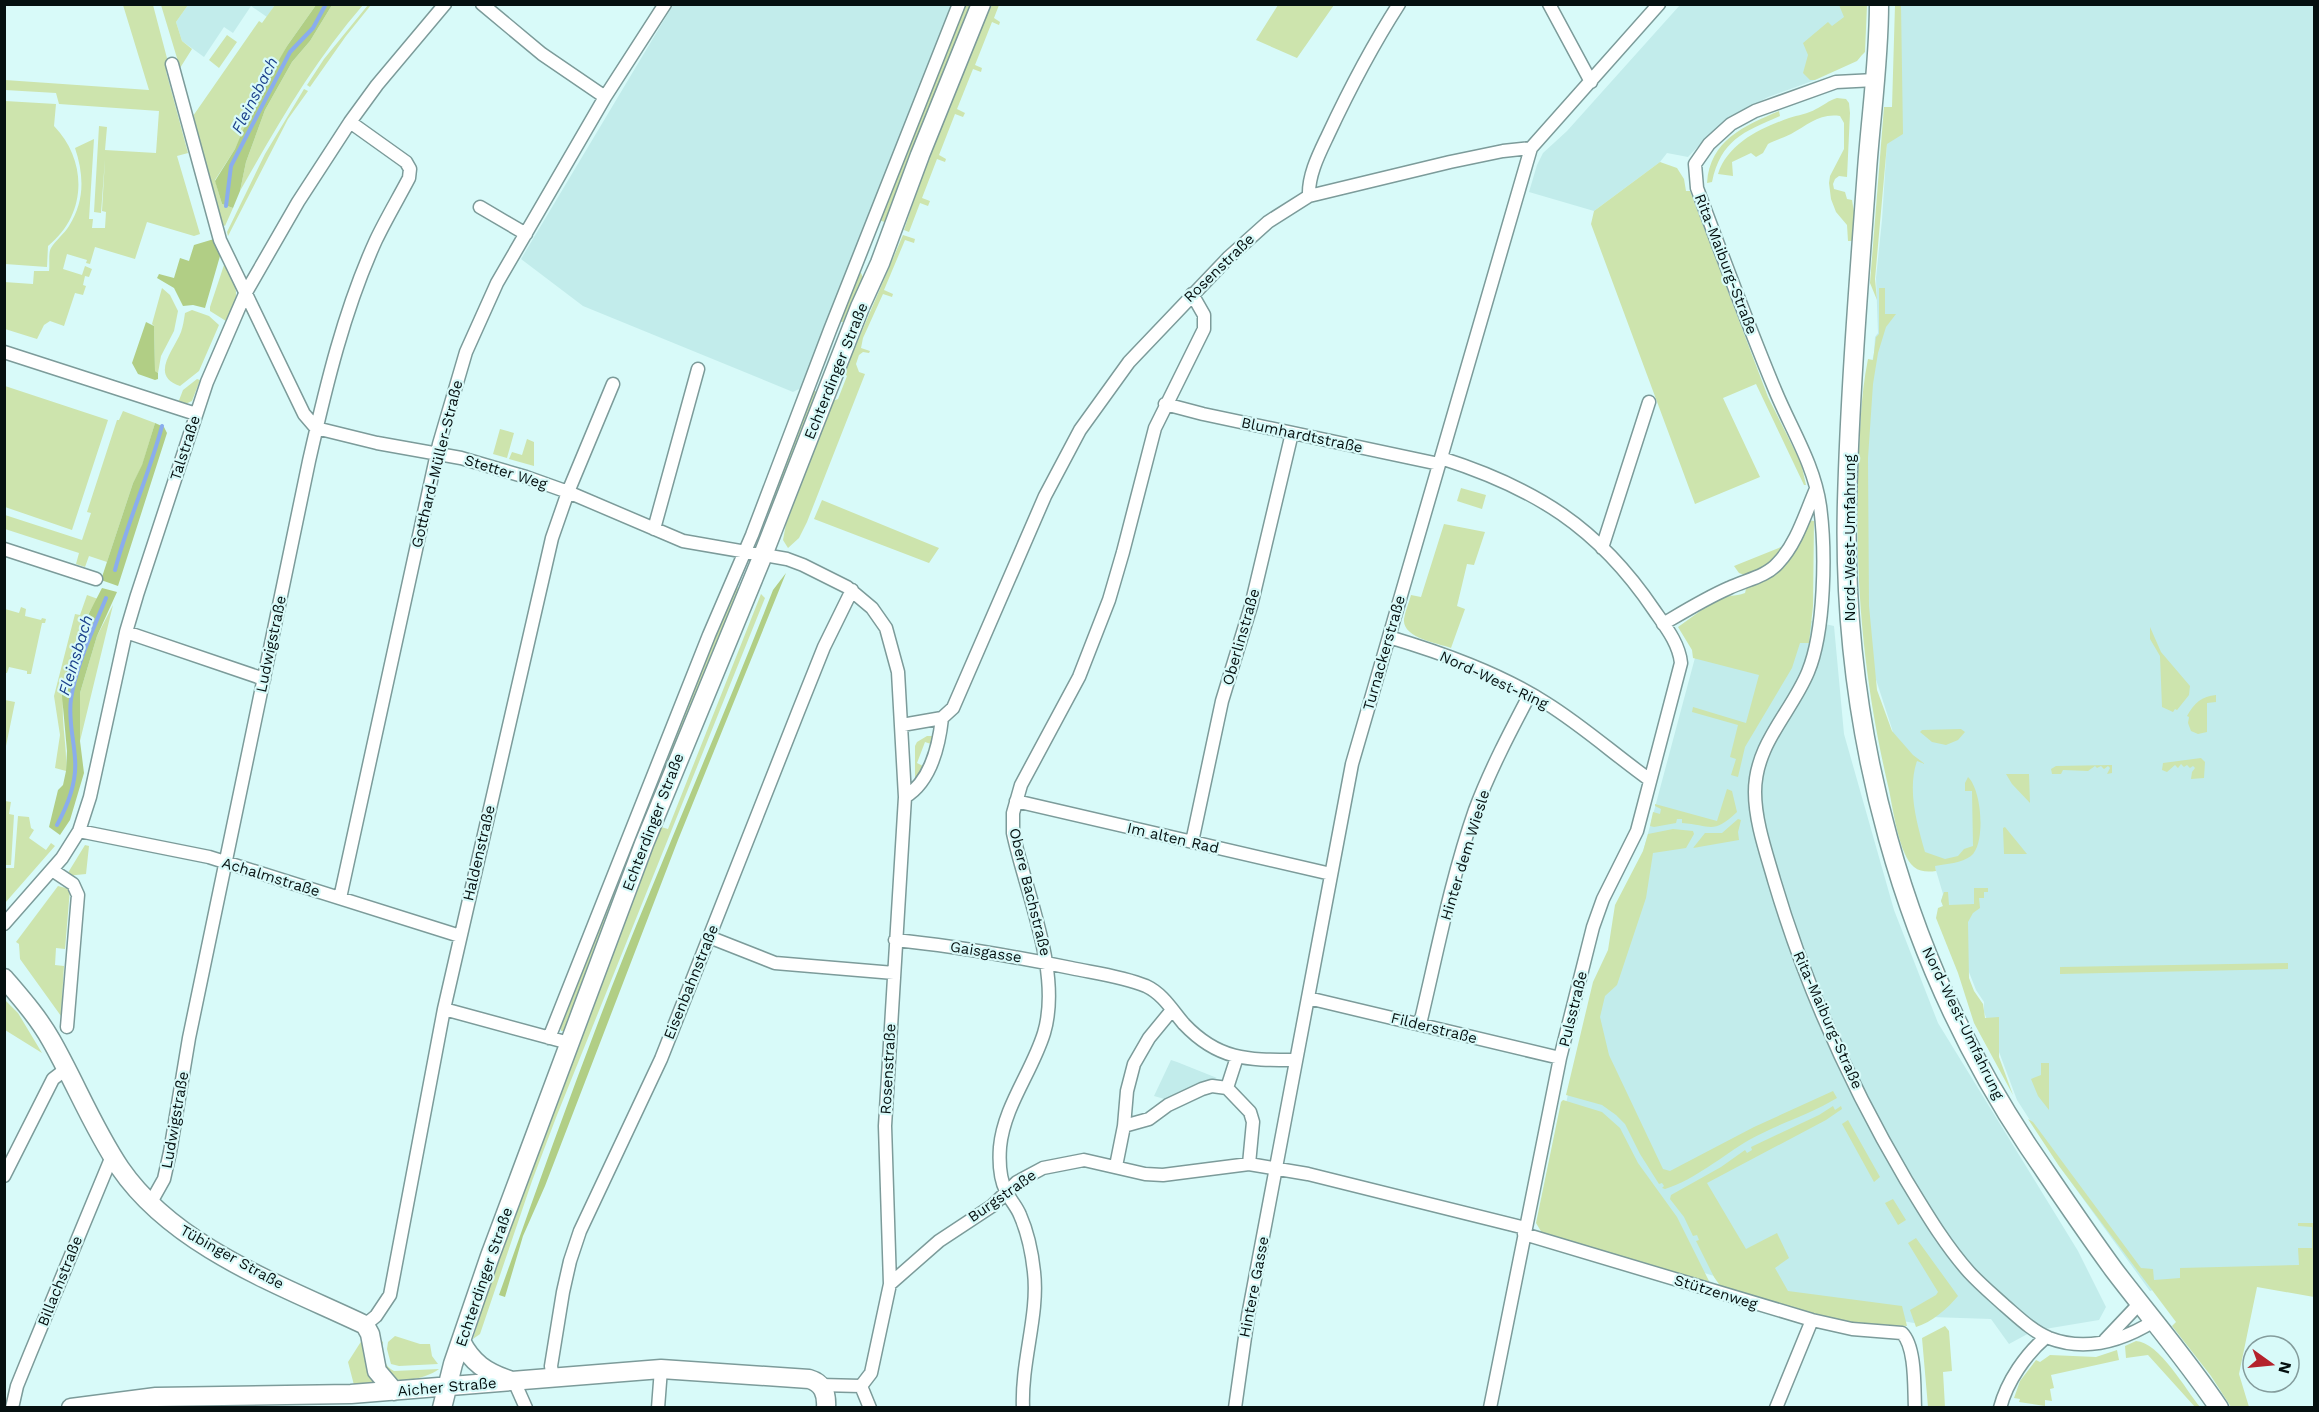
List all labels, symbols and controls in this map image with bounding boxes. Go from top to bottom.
water label: Fleinsbach [227,54,282,137]
street label: Rita-Maiburg-Straße [1691,191,1761,337]
street label: Rosenstraße [1180,230,1258,306]
street label: Echterdinger Straße [800,300,872,442]
street label: Gotthard-Müller-Straße [407,378,467,550]
street label: Talstraße [166,413,204,483]
street label: Blumhardtstraße [1240,413,1364,457]
street label: Stetter Weg [462,451,550,493]
street label: Nord-West-Umfahrung [1841,454,1859,622]
street label: Oberlinstraße [1219,587,1263,687]
street label: Turnackerstraße [1359,593,1409,713]
street label: Ludwigstraße [252,594,290,694]
water label: Fleinsbach [54,613,97,698]
street label: Nord-West-Ring [1437,647,1551,713]
street label: Echterdinger Straße [618,751,688,893]
street label: Hinter dem Wiesle [1437,788,1493,922]
street label: Haldenstraße [459,803,499,903]
street label: Im alten Rad [1125,819,1221,857]
street label: Obere Bachstraße [1005,826,1055,958]
street label: Achalmstraße [220,854,322,900]
street label: Eisenbahnstraße [660,922,722,1042]
street label: Gaisgasse [949,937,1023,967]
street label: Nord-West-Umfahrung [1918,944,2008,1102]
street label: Rita-Maiburg-Straße [1789,948,1867,1092]
street label: Pulsstraße [1555,969,1591,1049]
street label: Filderstraße [1389,1009,1479,1047]
street label: Rosenstraße [877,1023,899,1115]
street label: Ludwigstraße [158,1070,192,1170]
street label: Burgstraße [964,1166,1040,1226]
street label: Echterdinger Straße [452,1205,516,1349]
street label: Tübinger Straße [177,1221,287,1293]
street label: Billachstraße [34,1233,86,1329]
street label: Hintere Gasse [1235,1235,1273,1339]
street label: Stützenweg [1672,1271,1760,1313]
north arrow [2241,1334,2301,1394]
text: N [2274,1360,2296,1376]
street label: Aicher Straße [397,1374,497,1400]

